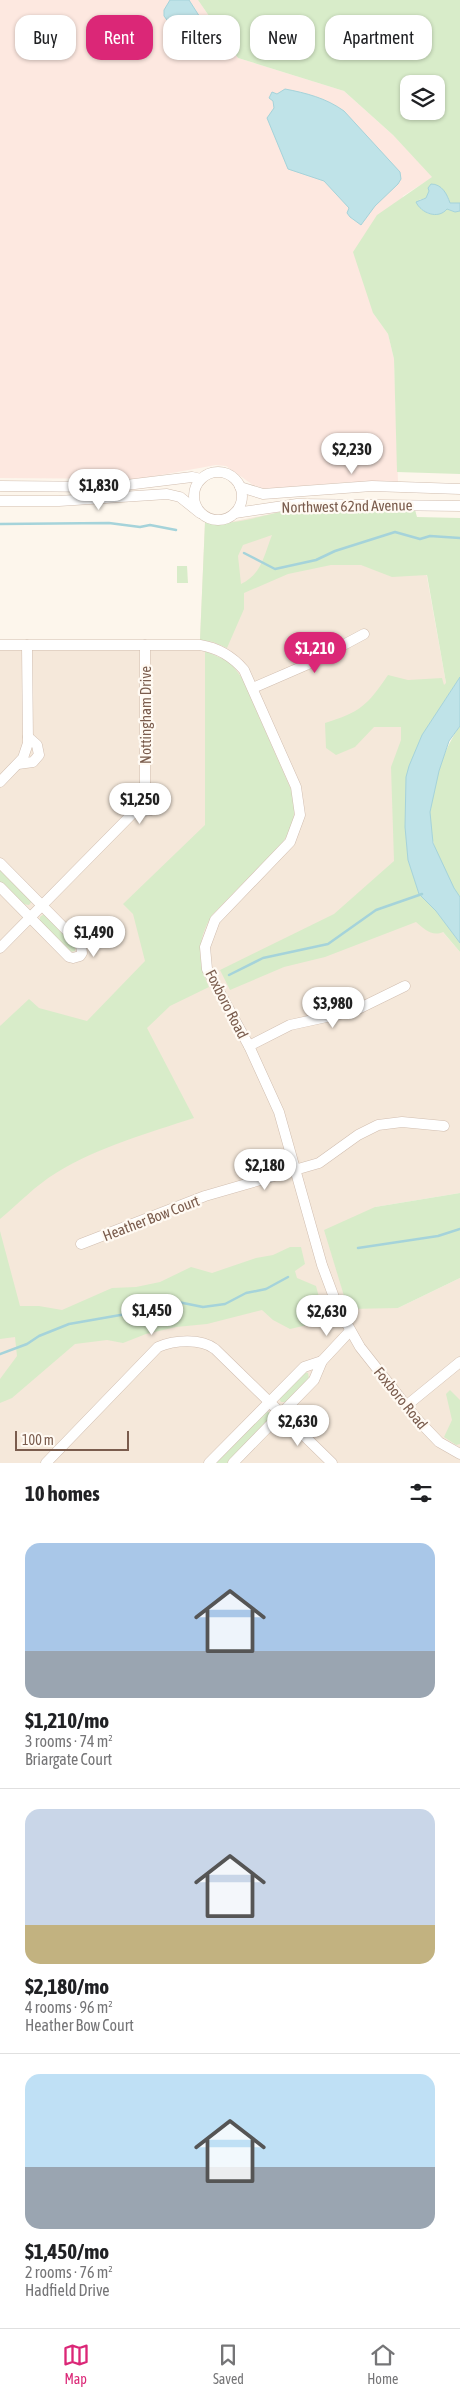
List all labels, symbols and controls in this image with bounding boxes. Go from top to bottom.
chip: Buy [15,15,76,60]
chip: Rent [86,15,153,60]
chip: Filters [163,15,240,60]
chip: New [250,15,315,60]
chip: Apartment [325,15,432,60]
map controls [400,75,445,120]
button: layers [400,75,445,120]
pin: $2,230 [311,432,393,475]
text: $2,230 [332,440,372,458]
pin: $1,830 [58,468,140,511]
text: $1,830 [79,476,119,494]
street label: Northwest 62nd Avenue [281,496,413,516]
pin: $1,210 [274,632,356,674]
text: $1,210 [295,639,335,657]
street label: Nottingham Drive [137,666,154,764]
pin: $1,250 [99,782,181,825]
text: $1,250 [120,790,160,808]
pin: $1,490 [53,916,135,958]
text: $1,490 [74,923,114,941]
street label: Foxboro Road [202,967,252,1041]
pin: $3,980 [292,986,374,1029]
text: $3,980 [313,994,353,1012]
pin: $2,180 [224,1148,306,1191]
text: $2,180 [245,1156,285,1174]
street label: Heather Bow Court [100,1192,202,1244]
pin: $1,450 [111,1294,193,1336]
pin: $2,630 [286,1294,368,1337]
text: $1,450 [132,1301,172,1319]
text: $2,630 [307,1302,347,1320]
street label: Foxboro Road [371,1363,431,1433]
pin: $2,630 [257,1404,339,1447]
text: $2,630 [278,1412,318,1430]
scale bar [15,1428,129,1451]
text: 100 m [22,1432,54,1448]
icon: filters [407,1479,435,1507]
text: 10 homes [25,1481,100,1505]
icon: home [185,1576,275,1666]
text: $1,210/mo [25,1708,109,1732]
text: 3 rooms · 74 m² [25,1732,113,1750]
text: Briargate Court [25,1750,112,1768]
icon: home [185,1841,275,1931]
text: $2,180/mo [25,1974,109,1998]
text: 4 rooms · 96 m² [25,1998,113,2016]
text: Heather Bow Court [25,2016,134,2034]
icon: home [185,2106,275,2196]
text: $1,450/mo [25,2239,109,2263]
text: 2 rooms · 76 m² [25,2263,113,2281]
text: Hadfield Drive [25,2281,110,2299]
tab: Map [62,2341,90,2387]
tab: Saved [213,2341,244,2387]
tab: Home [367,2341,398,2387]

